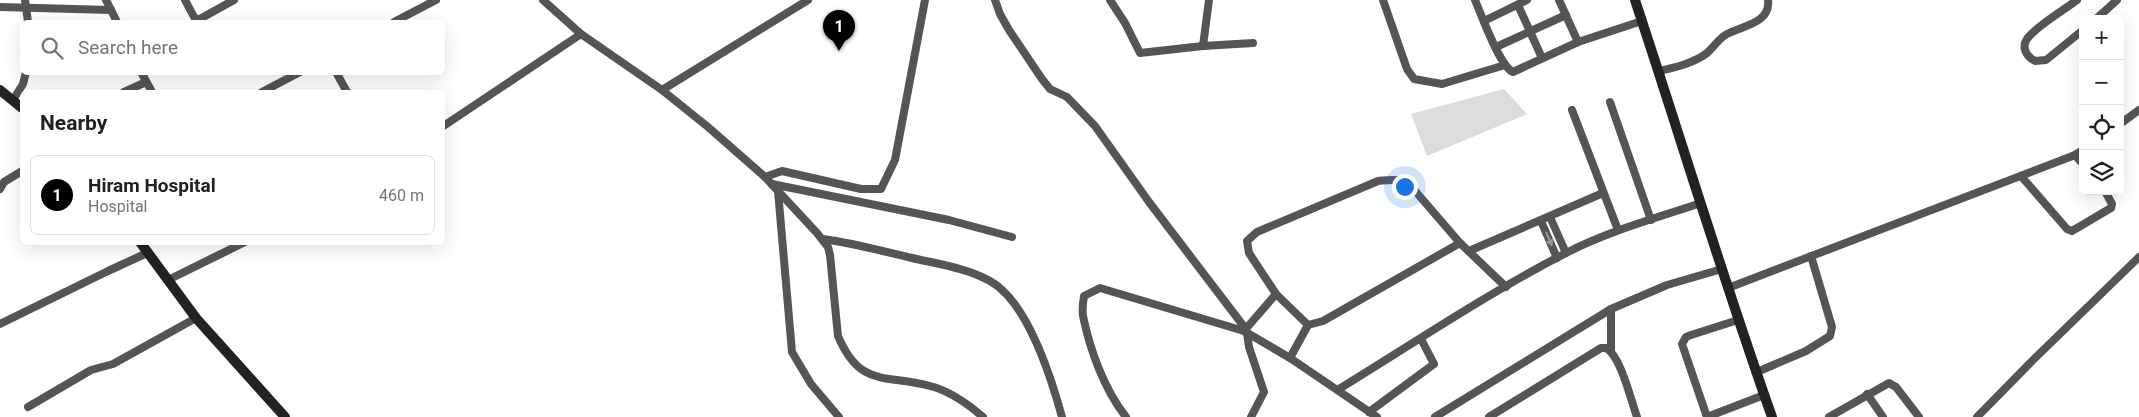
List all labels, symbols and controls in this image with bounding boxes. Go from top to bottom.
pin: 1 [823,10,855,51]
map controls [2079,15,2124,195]
button: + [2079,15,2124,60]
search box [20,20,445,75]
icon: search [38,34,66,62]
text: Search here [78,36,178,59]
button: − [2079,60,2124,105]
button: locate [2079,105,2124,150]
text: Nearby [40,111,107,135]
button: layers [2079,150,2124,195]
text: Hiram Hospital [88,174,216,197]
your location [1392,174,1418,200]
text: 1 [52,186,62,205]
text: 460 m [379,186,424,205]
text: Hospital [88,197,148,216]
one-way arrow [1546,232,1554,246]

